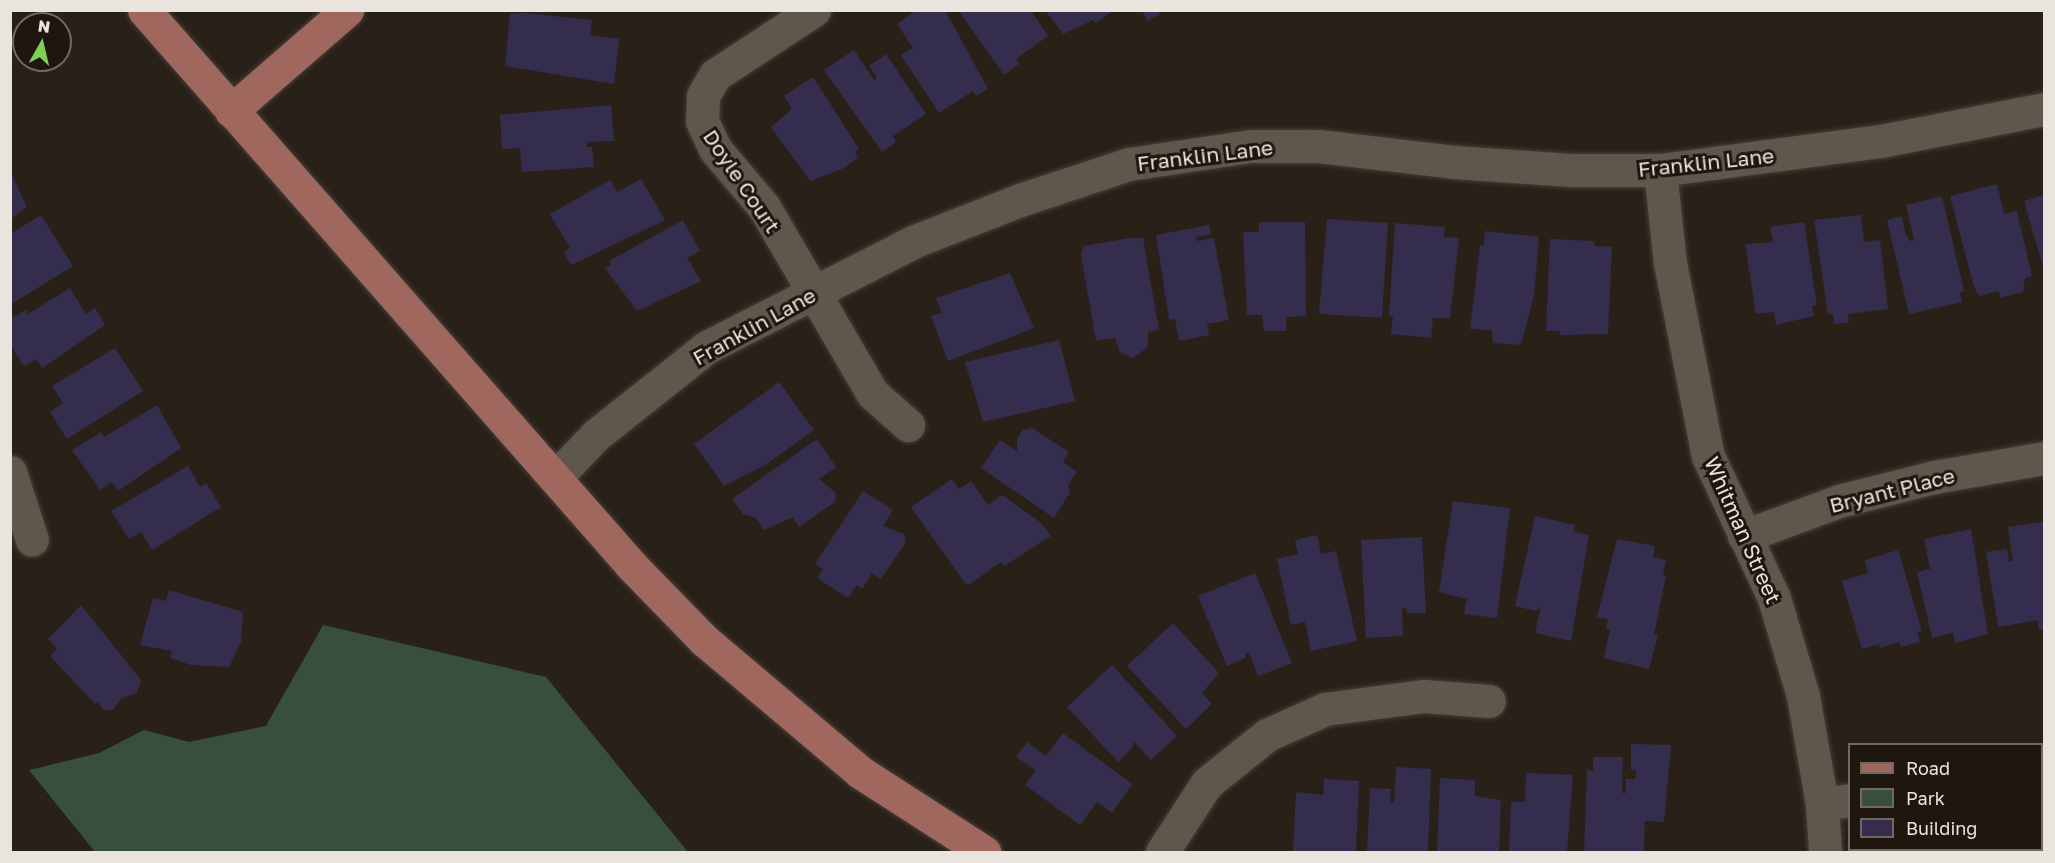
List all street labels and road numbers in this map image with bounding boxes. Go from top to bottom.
street label: Doyle Court [698,125,786,237]
street label: Franklin Lane [1136,134,1274,176]
street label: Franklin Lane [1637,142,1775,182]
street label: Franklin Lane [688,282,820,370]
street label: Whitman Street [1699,453,1787,607]
street label: Bryant Place [1827,462,1957,518]

